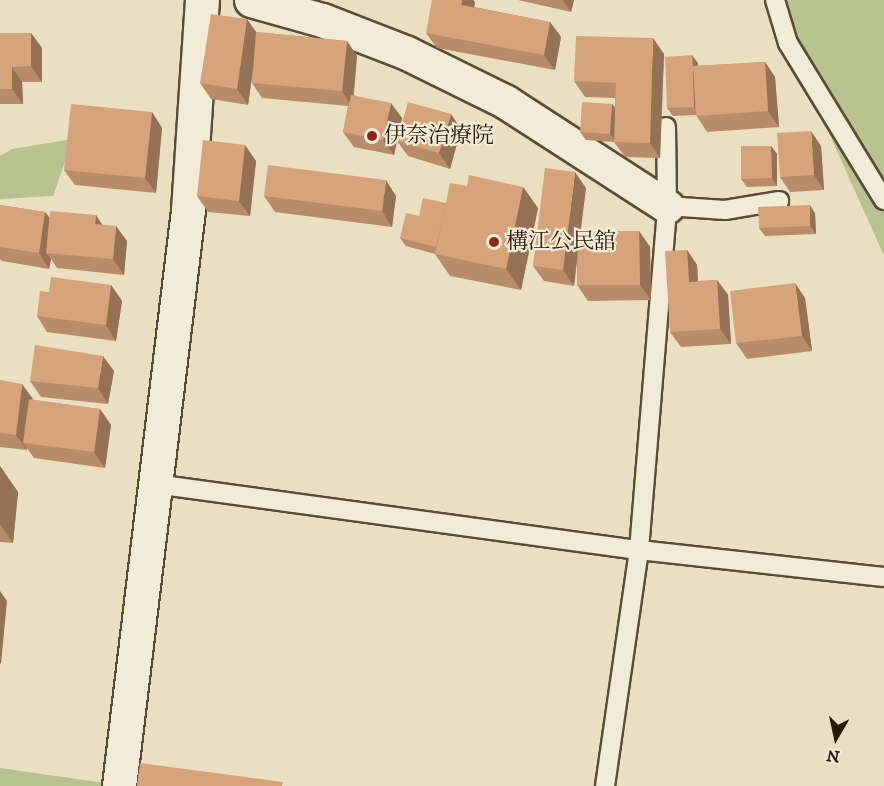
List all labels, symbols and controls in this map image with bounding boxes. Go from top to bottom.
place label: 伊奈治療院 [384,123,494,149]
marker: 伊奈治療院 [365,129,379,143]
place label: 構江公民舘 [506,229,616,255]
marker: 構江公民舘 [487,235,501,249]
north arrow [806,708,866,768]
text: N [825,745,841,767]

